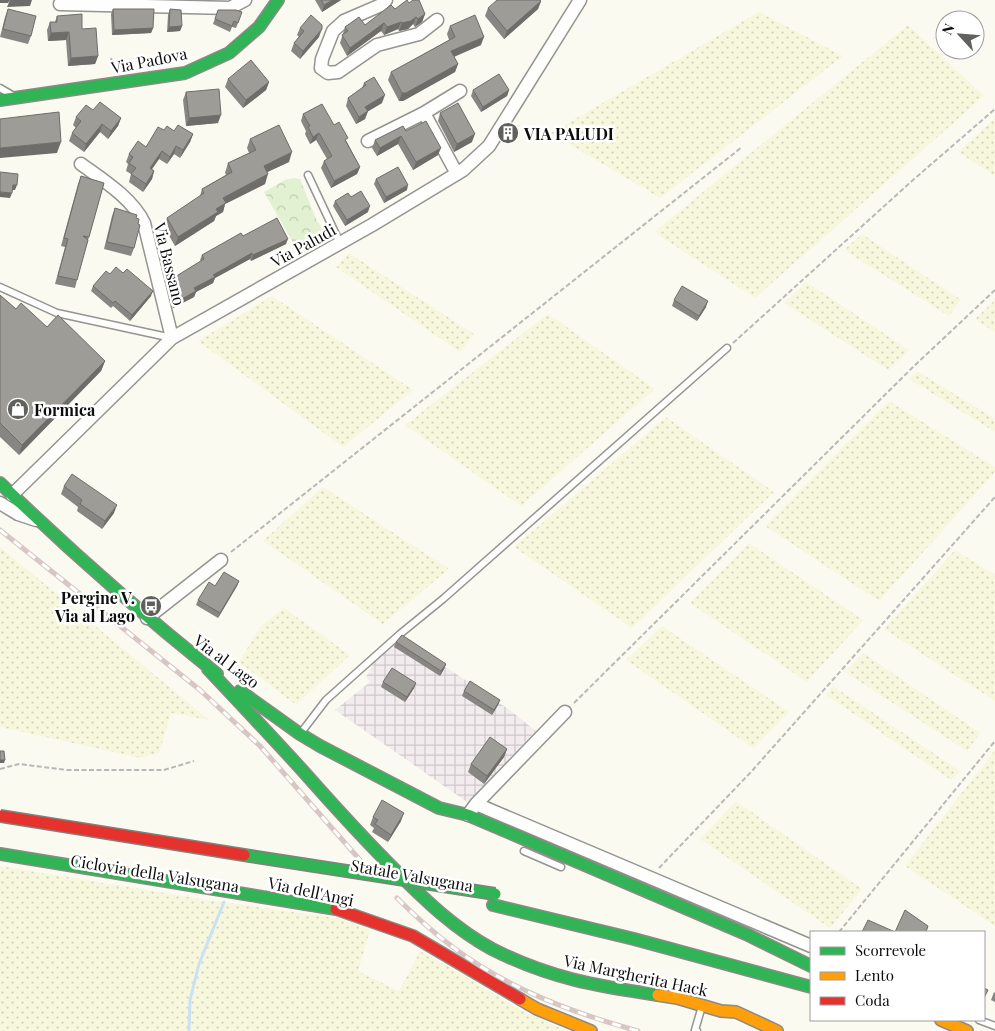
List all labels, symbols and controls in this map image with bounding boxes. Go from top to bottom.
north arrow [935,10,985,60]
text: N [937,20,959,38]
street label: Via Padova [108,42,189,78]
building icon: VIA PALUDI [496,121,520,145]
place label: VIA PALUDI [523,123,614,144]
street label: Via Paludi [266,218,339,272]
street label: Via Bassano [149,219,190,308]
shop icon: Formica [6,397,30,421]
place label: Formica [34,399,96,420]
place label: Pergine V. Via al Lago [54,587,135,626]
bus stop icon: Pergine V. Via al Lago [139,594,163,618]
street label: Via al Lago [189,629,264,693]
street label: Ciclovia della Valsugana [69,849,241,897]
street label: Statale Valsugana [349,854,475,896]
street label: Via dell'Angi [265,871,356,910]
legend [810,931,985,1021]
text: Scorrevole [855,940,926,960]
street label: Via Margherita Hack [561,949,710,1001]
text: Lento [855,965,894,985]
text: Coda [855,990,890,1010]

